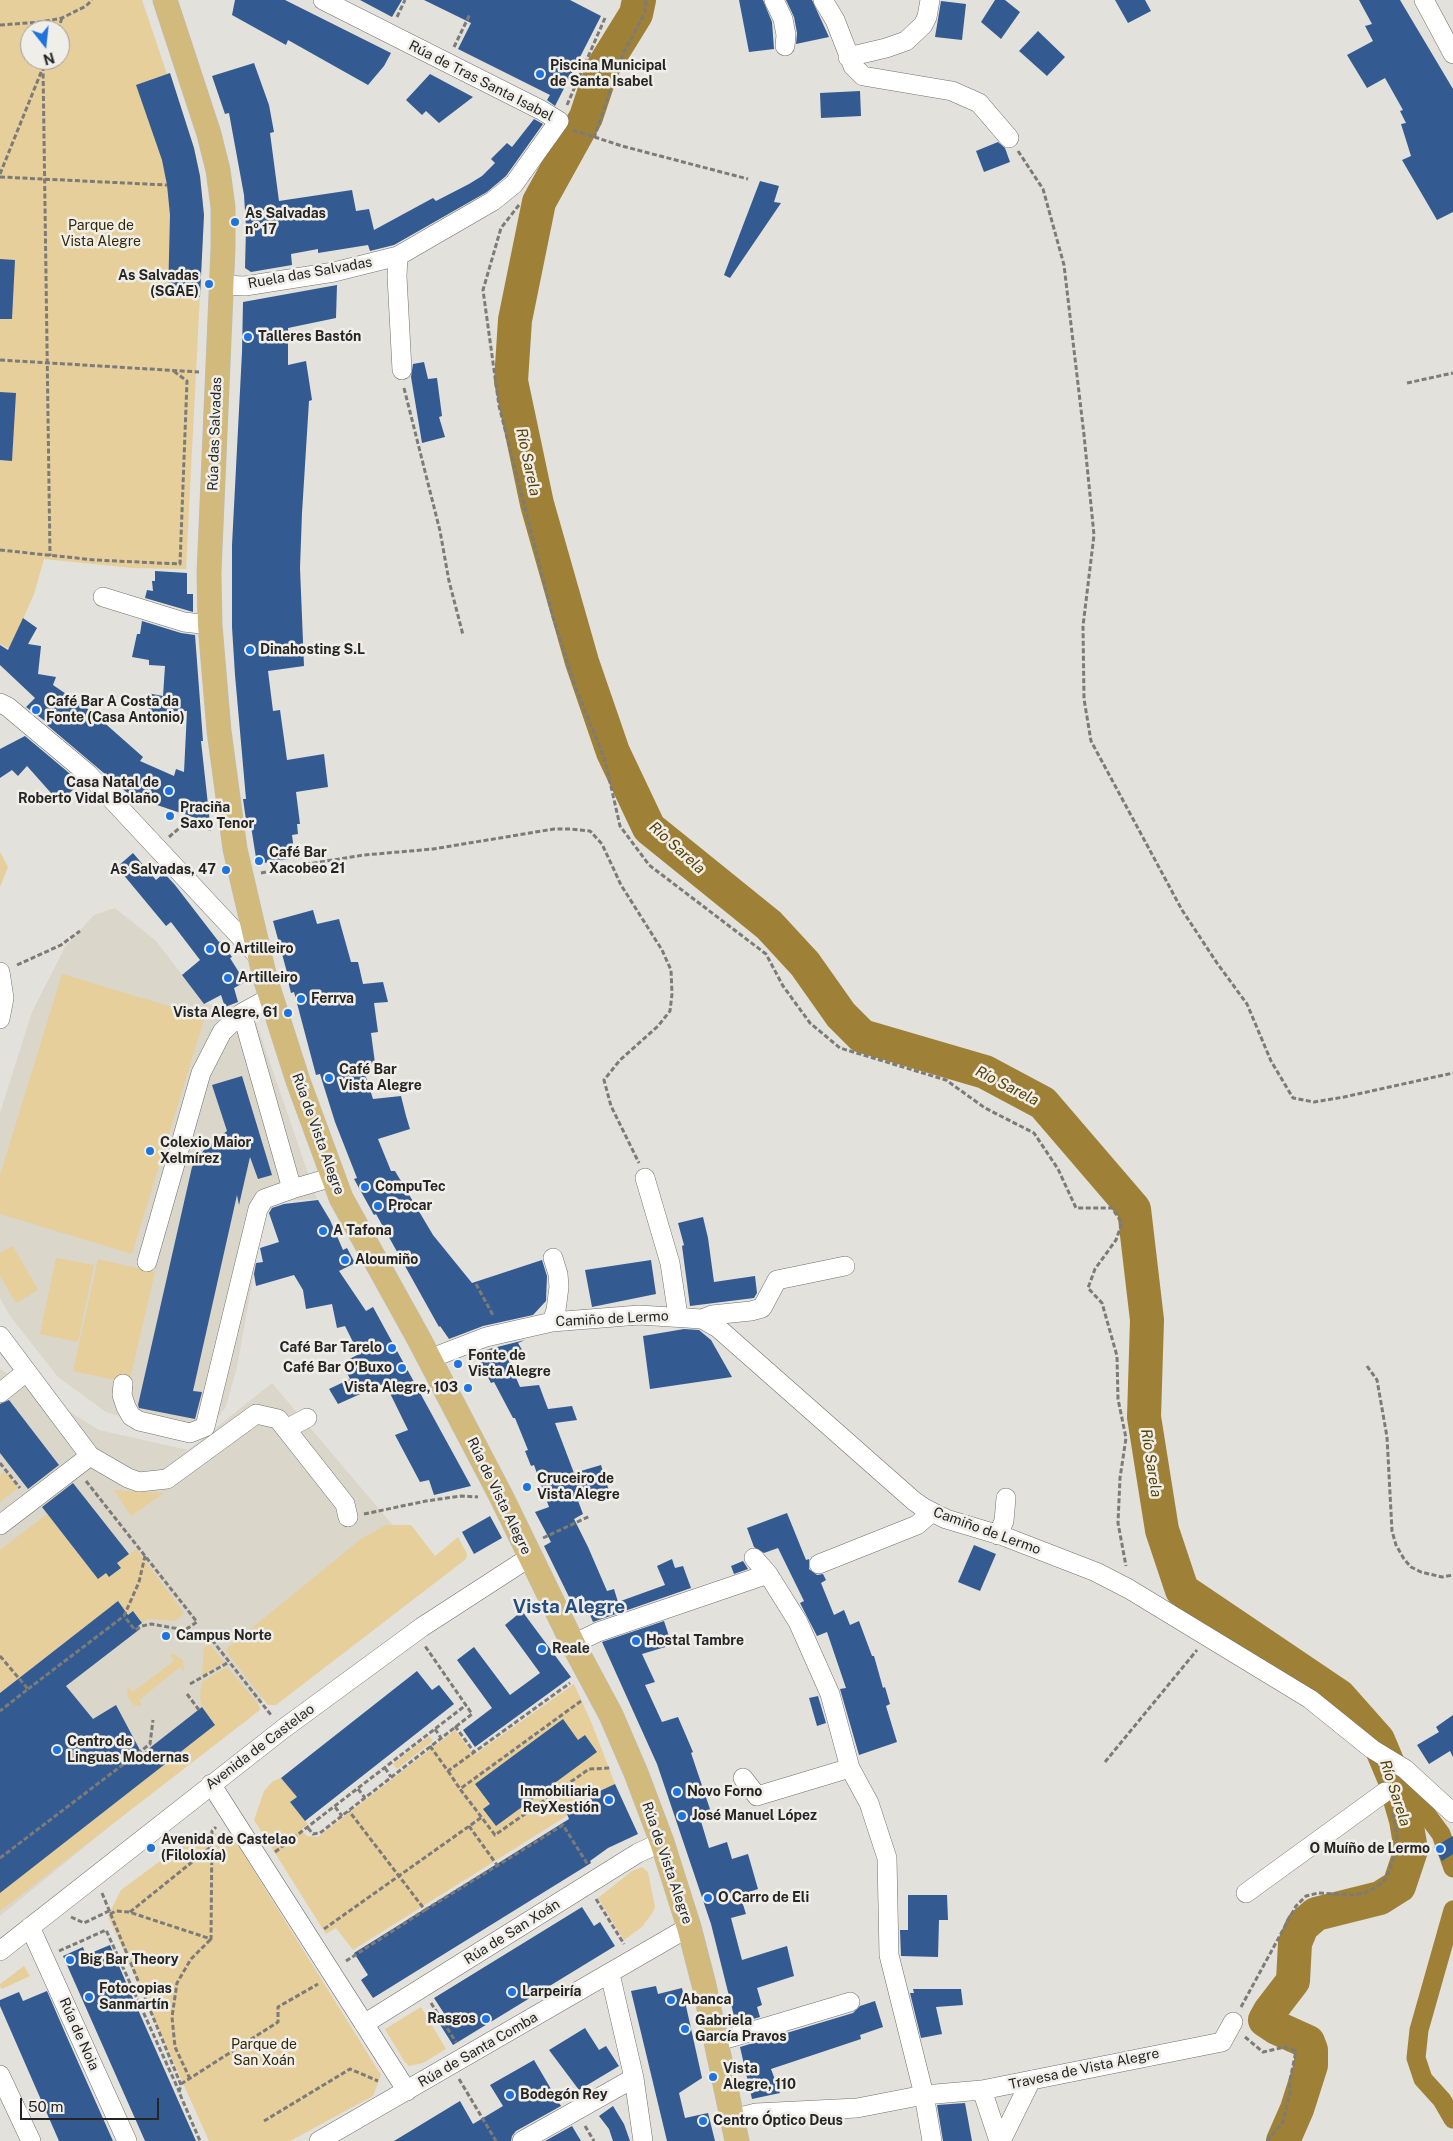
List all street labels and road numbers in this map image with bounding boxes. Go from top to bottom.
street label: Rúa de Tras Santa Isabel [406,37,556,125]
street label: Ruela das Salvadas [246,254,374,292]
street label: Rúa das Salvadas [205,377,225,491]
street label: Rúa de Vista Alegre [288,1071,348,1197]
street label: Camiño de Lermo [555,1308,669,1330]
street label: Rúa de Vista Alegre [463,1435,535,1557]
street label: Camiño de Lermo [931,1504,1043,1558]
street label: Avenida de Castelao [202,1701,318,1793]
street label: Rúa de Vista Alegre [638,1800,696,1926]
street label: Rúa de San Xoán [461,1896,563,1968]
street label: Rúa de Noia [55,1995,103,2073]
street label: Rúa de Santa Comba [415,2009,541,2091]
street label: Travesa de Vista Alegre [1007,2045,1161,2093]

